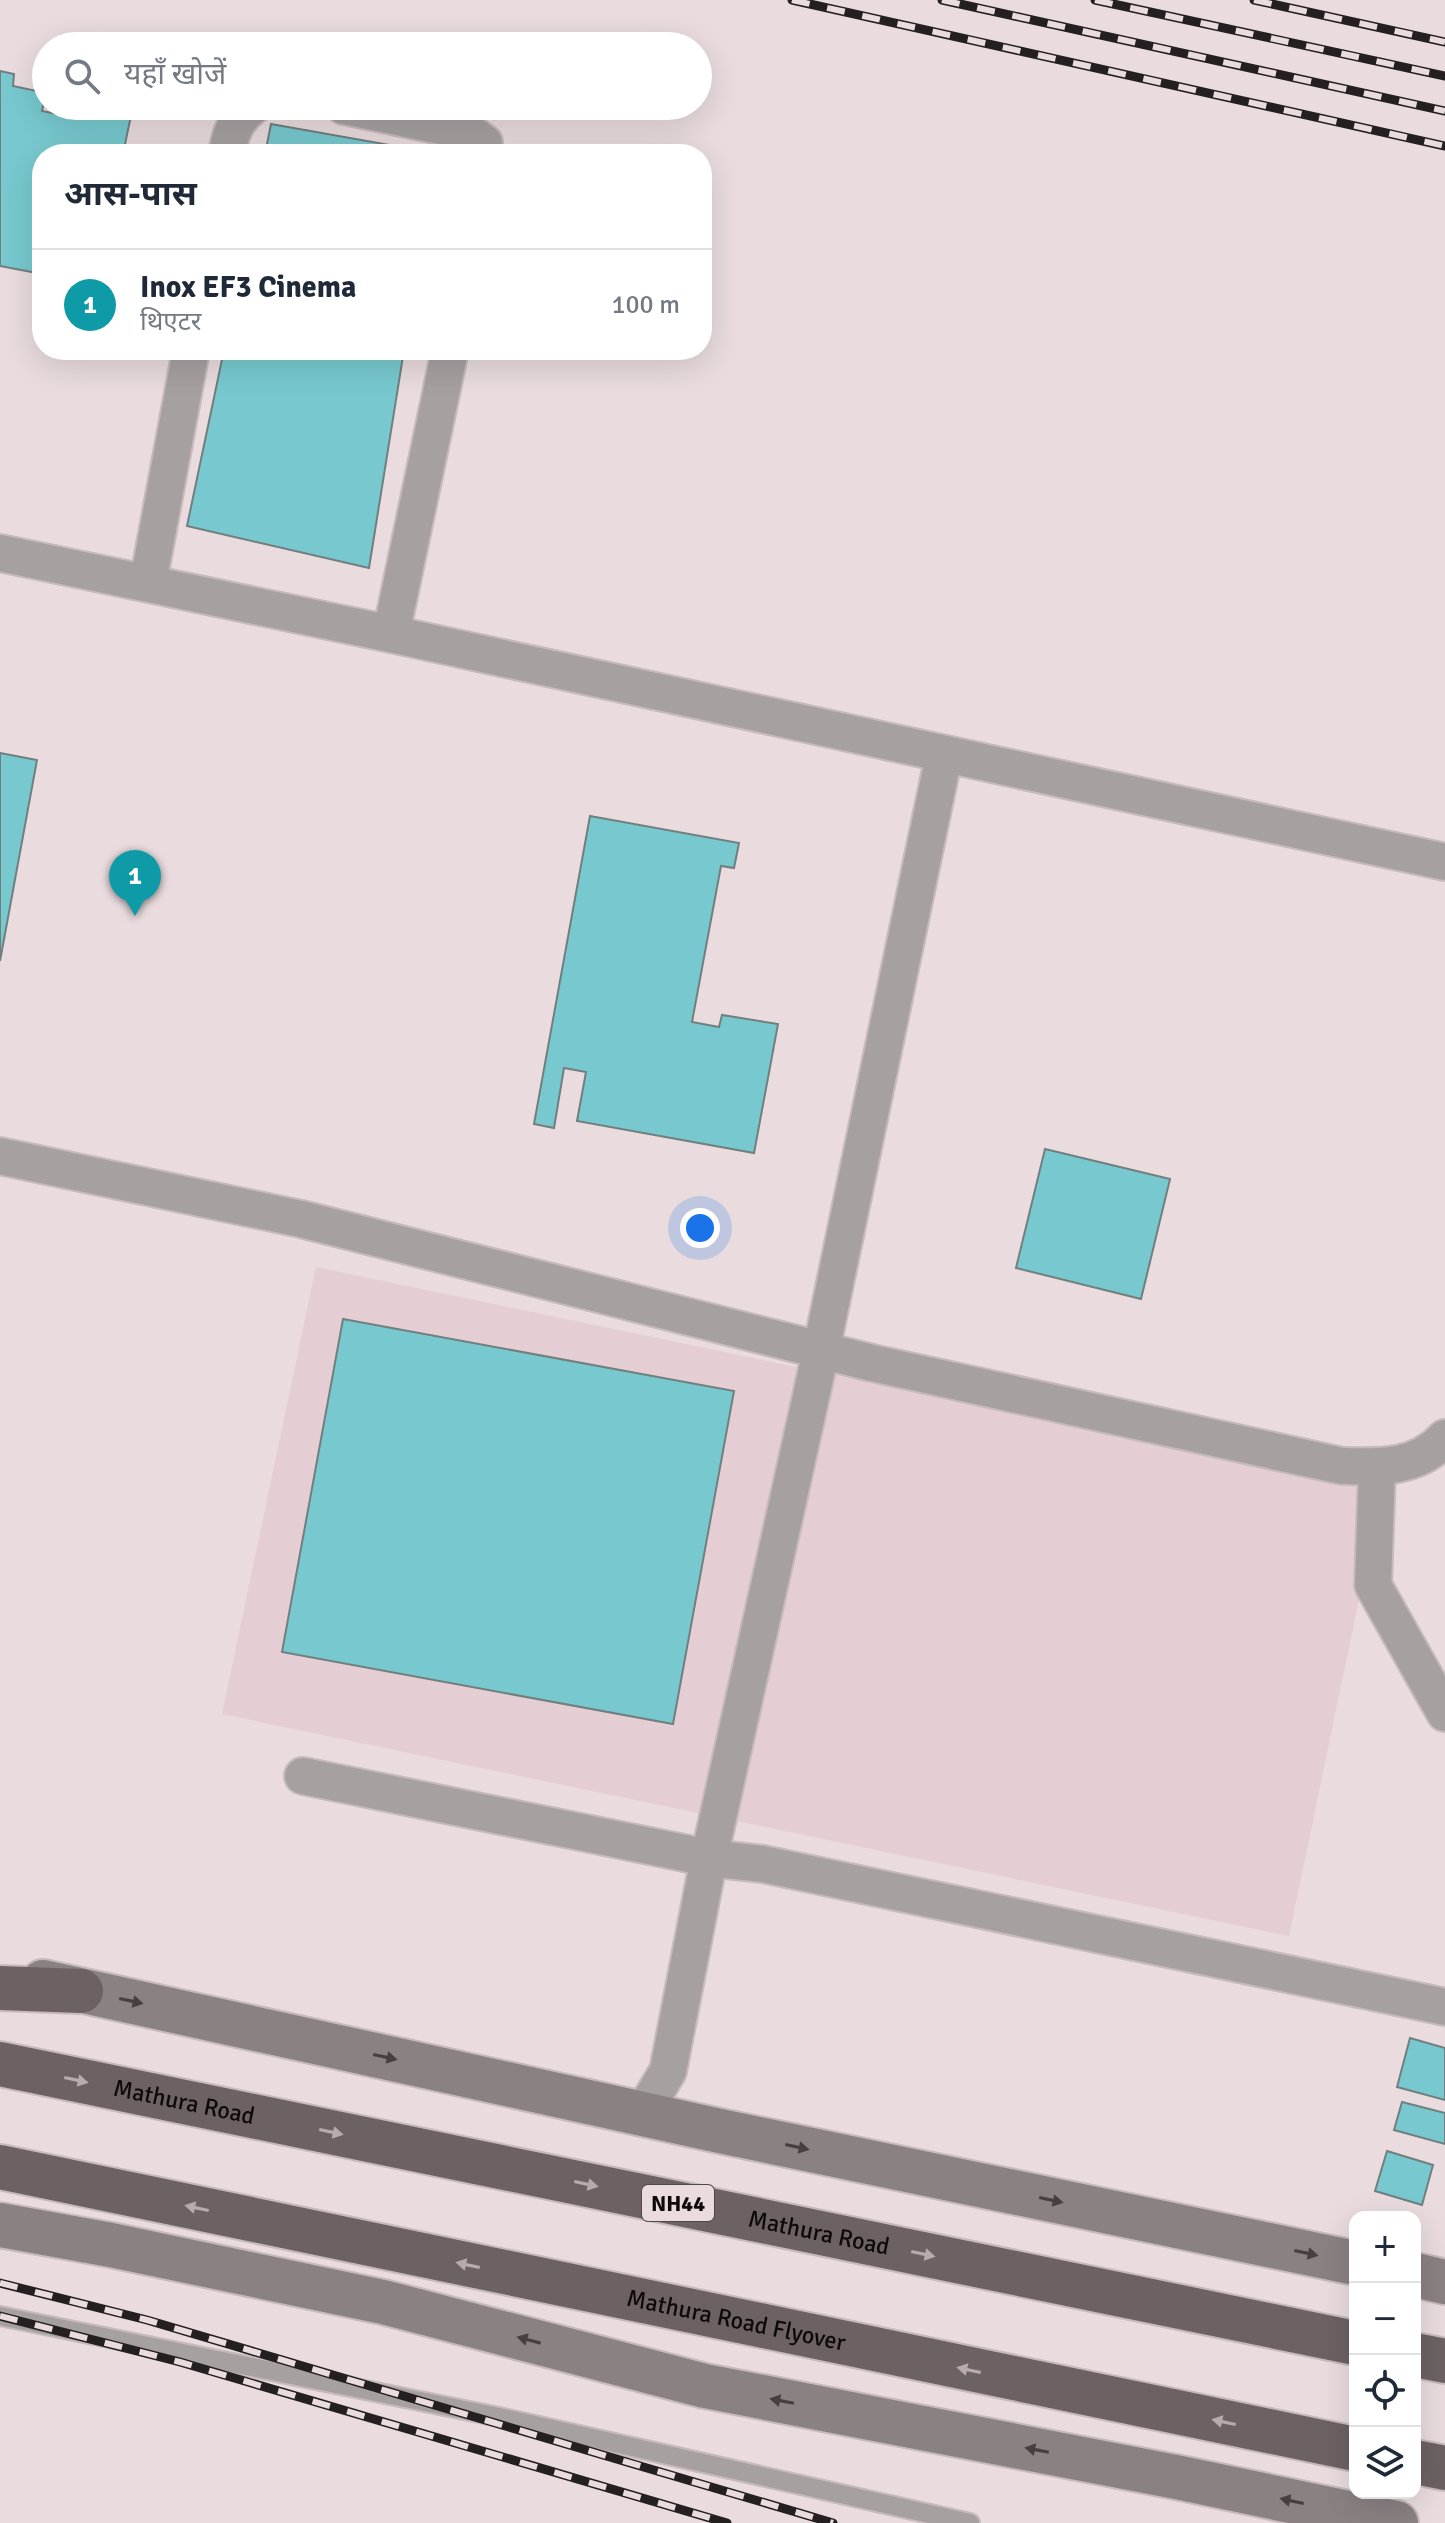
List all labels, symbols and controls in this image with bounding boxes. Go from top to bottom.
search box [32,32,712,120]
icon: search [60,54,104,98]
text: यहाँ खोजें [124,56,226,93]
text: आस-पास [64,173,197,215]
text: Inox EF3 Cinema [140,269,356,306]
text: 1 [83,289,97,321]
text: 100 m [611,289,680,321]
text: थिएटर [140,306,201,338]
pin: 1 [109,850,161,916]
your location [680,1208,720,1248]
one-way arrow [118,1996,143,2008]
one-way arrow [373,2051,398,2064]
street label: Mathura Road [111,2073,257,2131]
one-way arrow [64,2074,89,2087]
one-way arrow [319,2126,344,2139]
one-way arrow [784,2141,809,2154]
one-way arrow [574,2179,599,2191]
road number: NH44 [642,2185,714,2221]
one-way arrow [1039,2194,1064,2207]
one-way arrow [184,2201,209,2214]
street label: Mathura Road [746,2203,892,2262]
map controls [1349,2211,1421,2499]
button: + [1349,2211,1421,2283]
one-way arrow [1294,2247,1319,2260]
one-way arrow [910,2248,935,2261]
one-way arrow [455,2258,480,2271]
street label: Mathura Road Flyover [624,2283,848,2358]
button: − [1349,2283,1421,2355]
one-way arrow [517,2333,541,2346]
button: locate [1349,2355,1421,2427]
one-way arrow [956,2363,981,2375]
one-way arrow [769,2394,794,2407]
one-way arrow [1211,2415,1236,2428]
button: layers [1349,2427,1421,2499]
one-way arrow [1024,2444,1049,2456]
one-way arrow [1279,2494,1304,2507]

